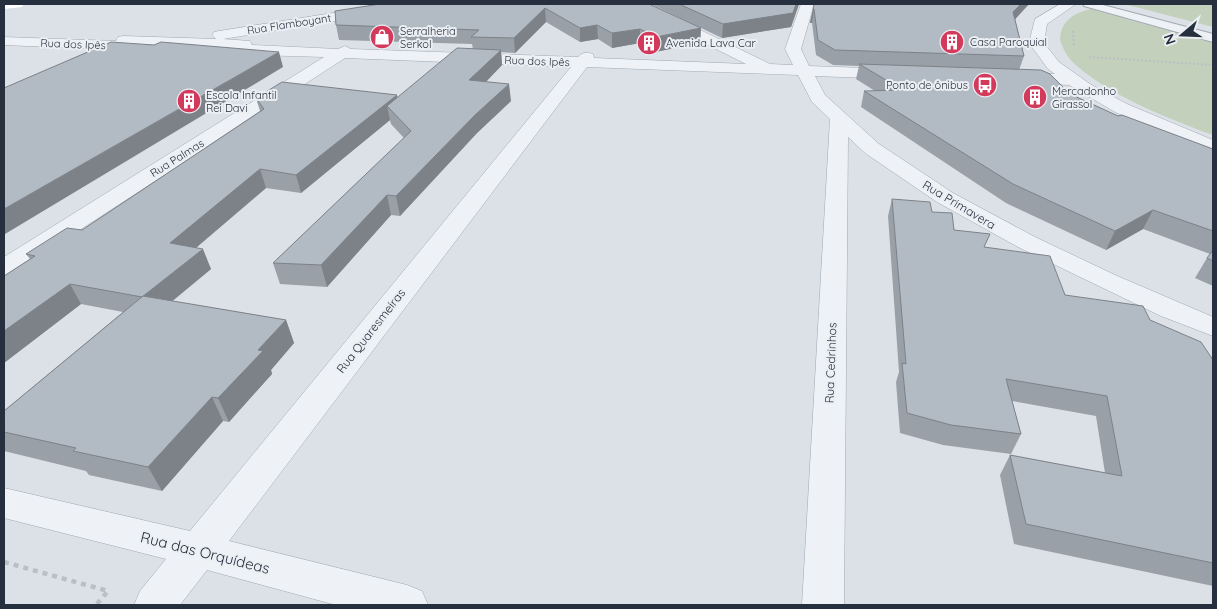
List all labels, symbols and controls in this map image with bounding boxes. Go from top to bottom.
street label: Rua Flamboyant [246,10,332,38]
north arrow [1157,10,1207,60]
shop icon: Serralheria Serkol [369,24,395,50]
place label: Serralheria Serkol [400,24,456,51]
building icon: Casa Paroquial [939,29,965,55]
building icon: Avenida Lava Car [636,30,662,56]
text: N [1160,31,1180,47]
place label: Casa Paroquial [970,35,1047,49]
street label: Rua dos Ipês [40,36,106,52]
place label: Avenida Lava Car [666,36,757,50]
street label: Rua dos Ipês [504,53,570,69]
bus stop icon: Ponto de ônibus [972,72,998,98]
place label: Ponto de ônibus [886,78,968,92]
building icon: Mercadonho Girassol [1022,84,1048,110]
place label: Mercadonho Girassol [1052,84,1117,111]
building icon: Escola Infantil Rei Davi [176,88,202,114]
place label: Escola Infantil Rei Davi [206,88,277,115]
street label: Rua Palmas [148,136,206,180]
street label: Rua Primavera [920,177,998,232]
street label: Rua Quaresmeiras [333,285,408,376]
street label: Rua Cedrinhos [822,322,839,404]
street label: Rua das Orquídeas [139,527,272,578]

